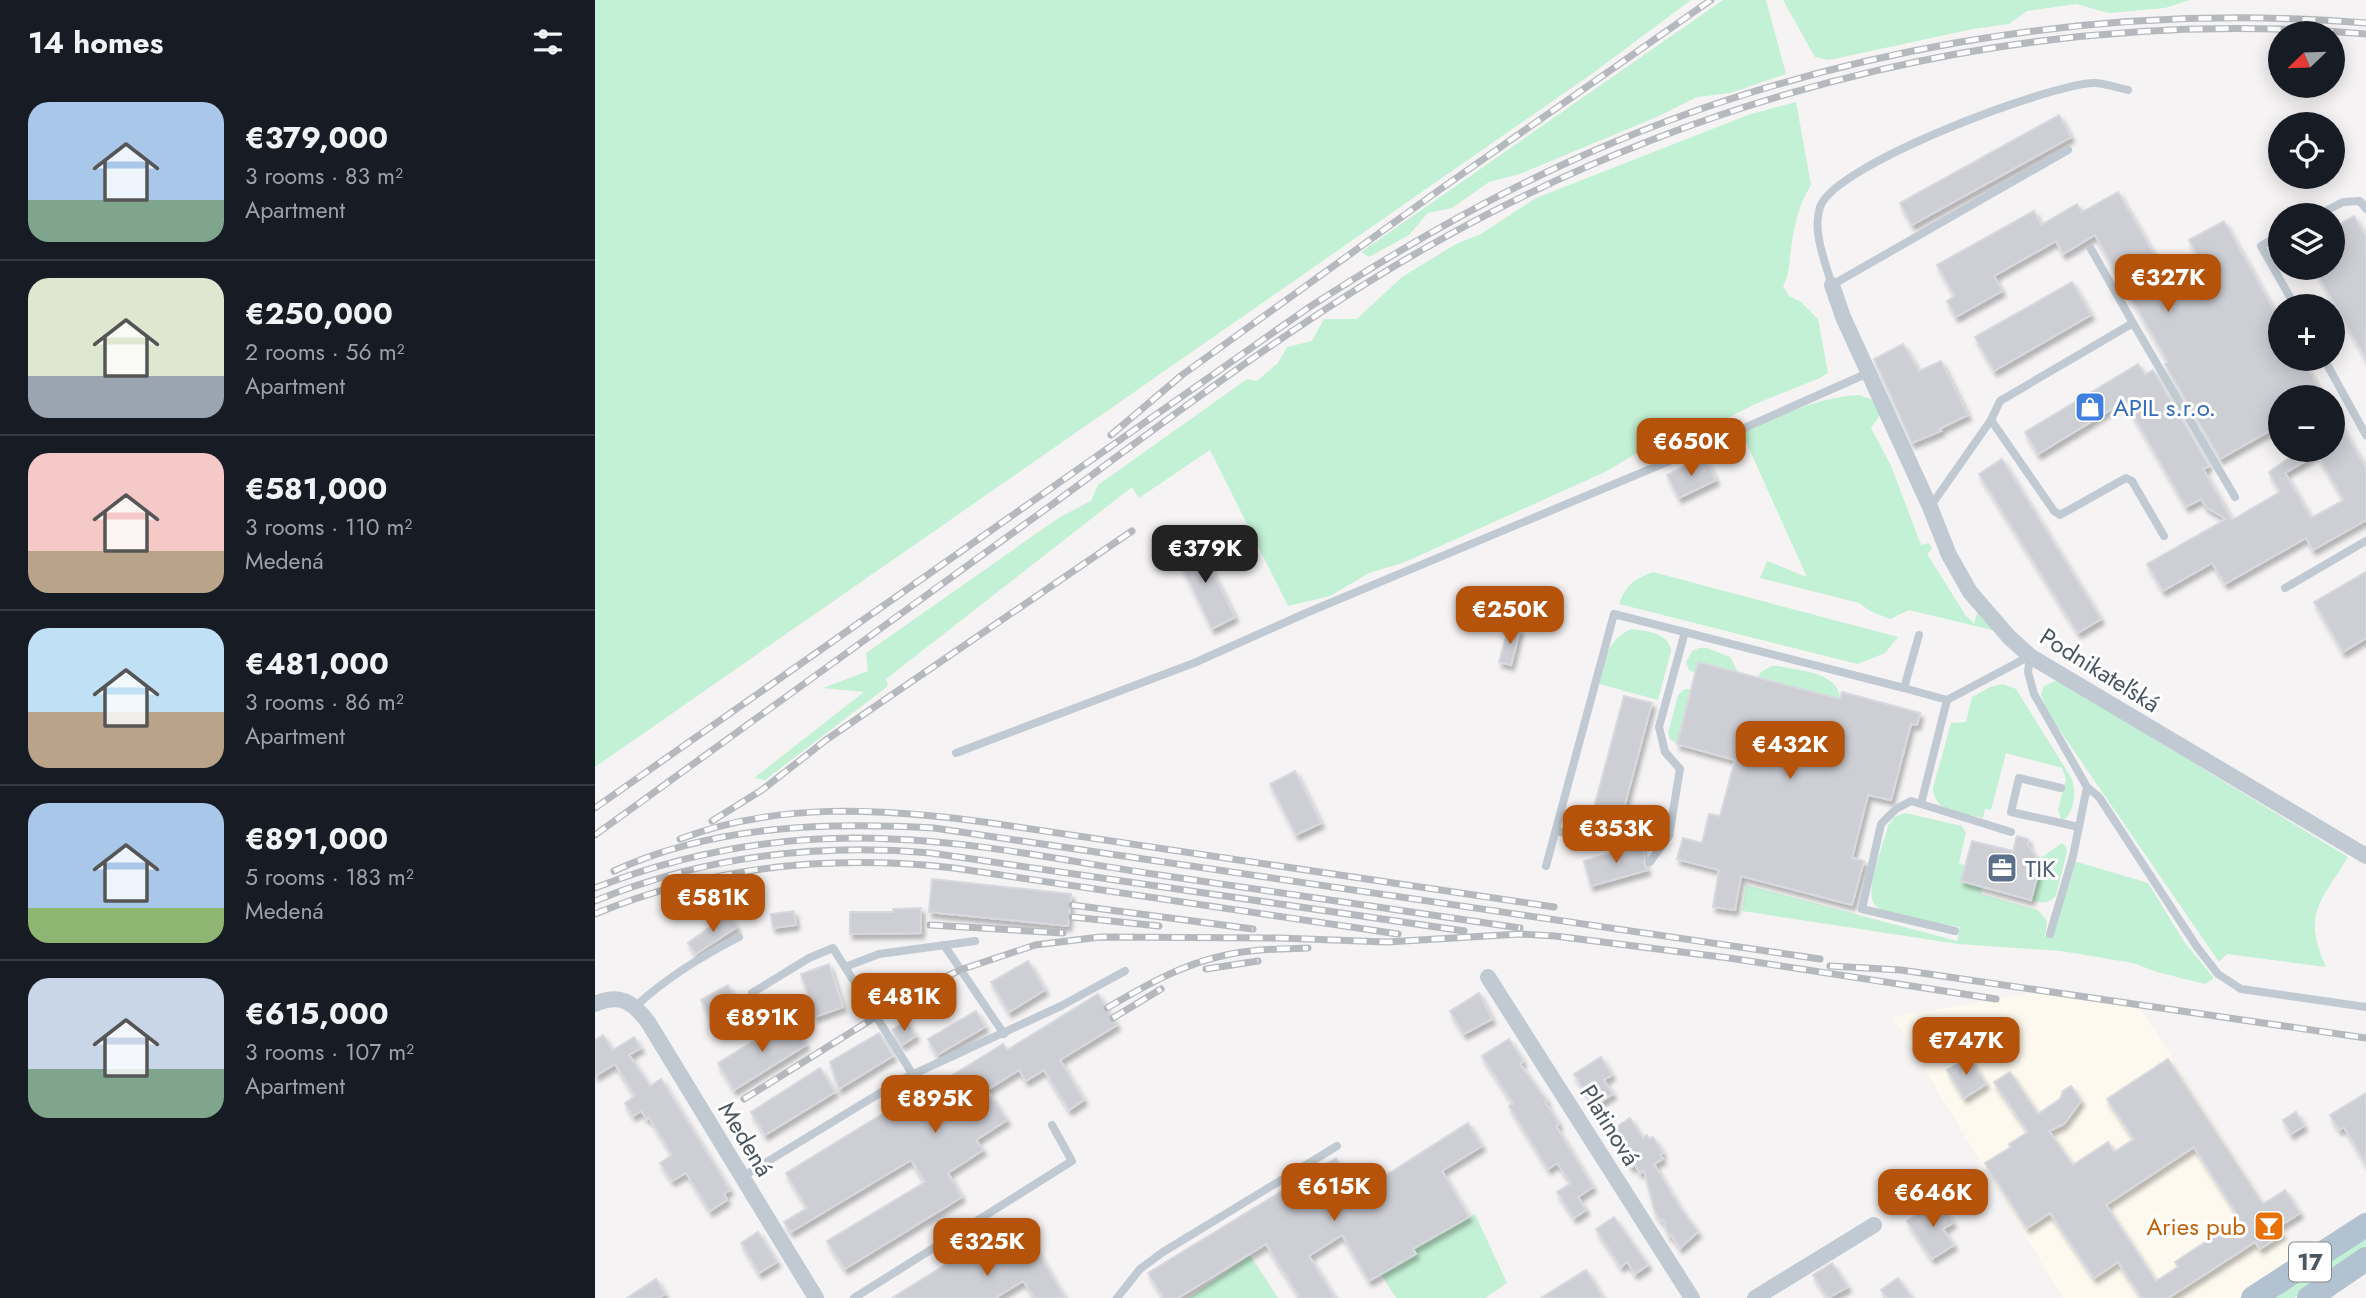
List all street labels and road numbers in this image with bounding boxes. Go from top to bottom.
street label: Podnikateľská [2033,619,2167,721]
street label: Platinová [1571,1078,1649,1172]
street label: Medená [710,1095,782,1183]
road number: 17 [2289,1242,2331,1282]

